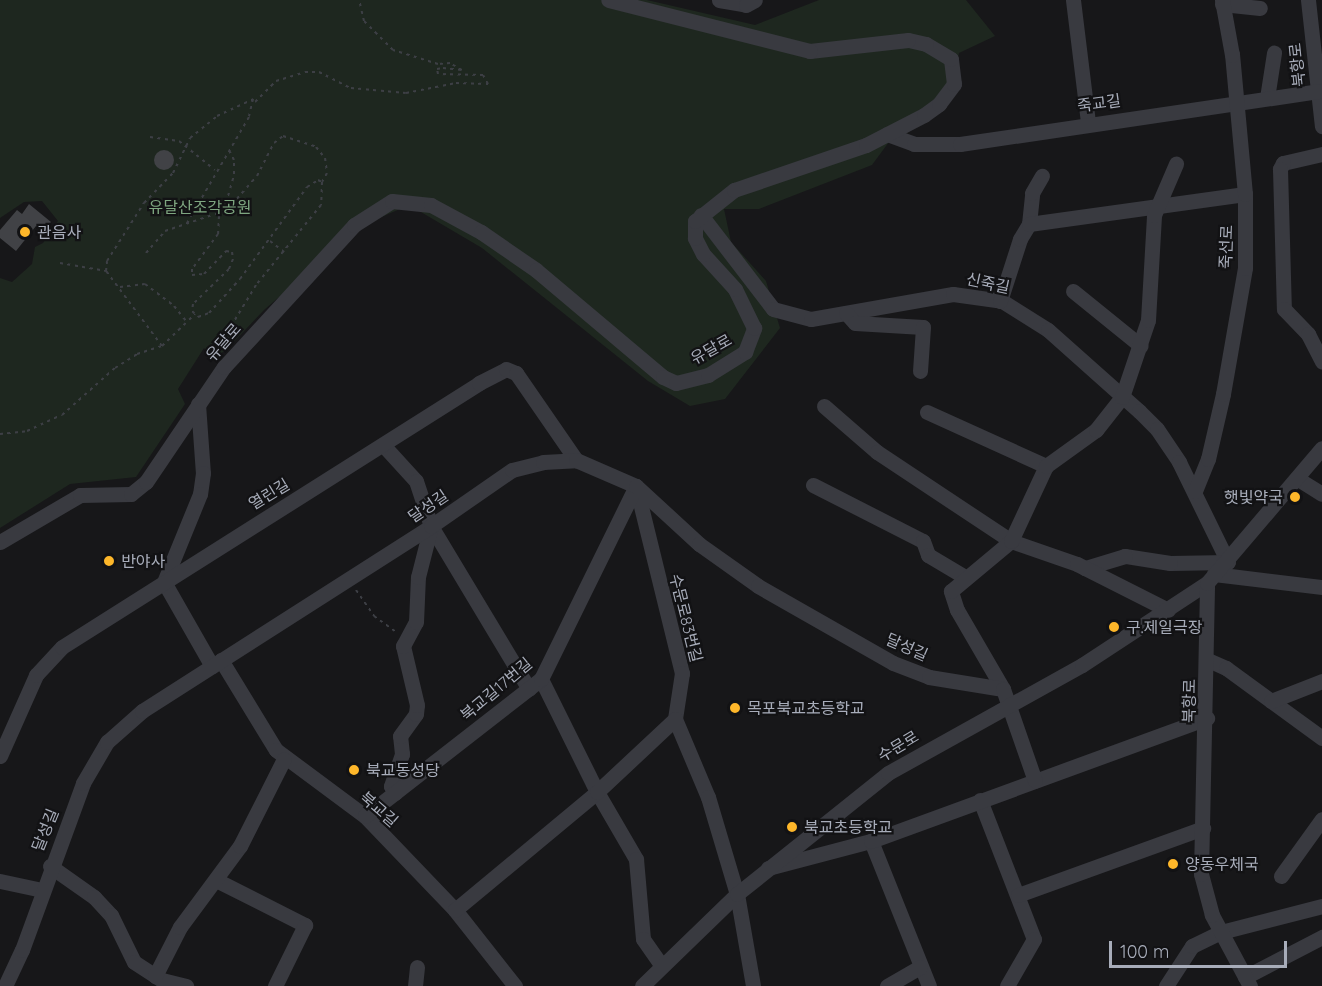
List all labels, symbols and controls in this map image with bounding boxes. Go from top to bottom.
street label: 북항로 [1285,42,1309,88]
street label: 죽교길 [1076,90,1122,116]
park label: 유달산조각공원 [148,197,252,217]
place label: 관음사 [37,222,81,242]
marker: 관음사 [18,225,32,239]
street label: 죽선로 [1216,225,1236,269]
street label: 신죽길 [964,269,1012,297]
street label: 유달로 [201,319,245,365]
street label: 유달로 [687,330,735,368]
street label: 열린길 [245,474,293,514]
street label: 달성길 [404,486,452,526]
place label: 햇빛약국 [1224,487,1283,507]
marker: 햇빛약국 [1288,490,1302,504]
place label: 반야사 [121,551,165,571]
marker: 반야사 [102,554,116,568]
street label: 수문로83번길 [666,572,706,664]
place label: 구.제일극장 [1126,617,1202,637]
marker: 구.제일극장 [1107,620,1121,634]
street label: 달성길 [883,629,931,665]
street label: 북교길17번길 [456,653,536,725]
street label: 북항로 [1179,679,1199,723]
place label: 목포북교초등학교 [747,698,865,718]
marker: 목포북교초등학교 [728,701,742,715]
street label: 수문로 [874,726,922,766]
place label: 북교동성당 [366,760,440,780]
marker: 북교동성당 [347,763,361,777]
street label: 북교길 [356,787,402,831]
street label: 달성길 [28,806,62,854]
place label: 북교초등학교 [804,817,892,837]
marker: 북교초등학교 [785,820,799,834]
place label: 양동우체국 [1185,854,1259,874]
marker: 양동우체국 [1166,857,1180,871]
scale bar [1112,929,1290,967]
text: 100 m [1120,940,1169,963]

